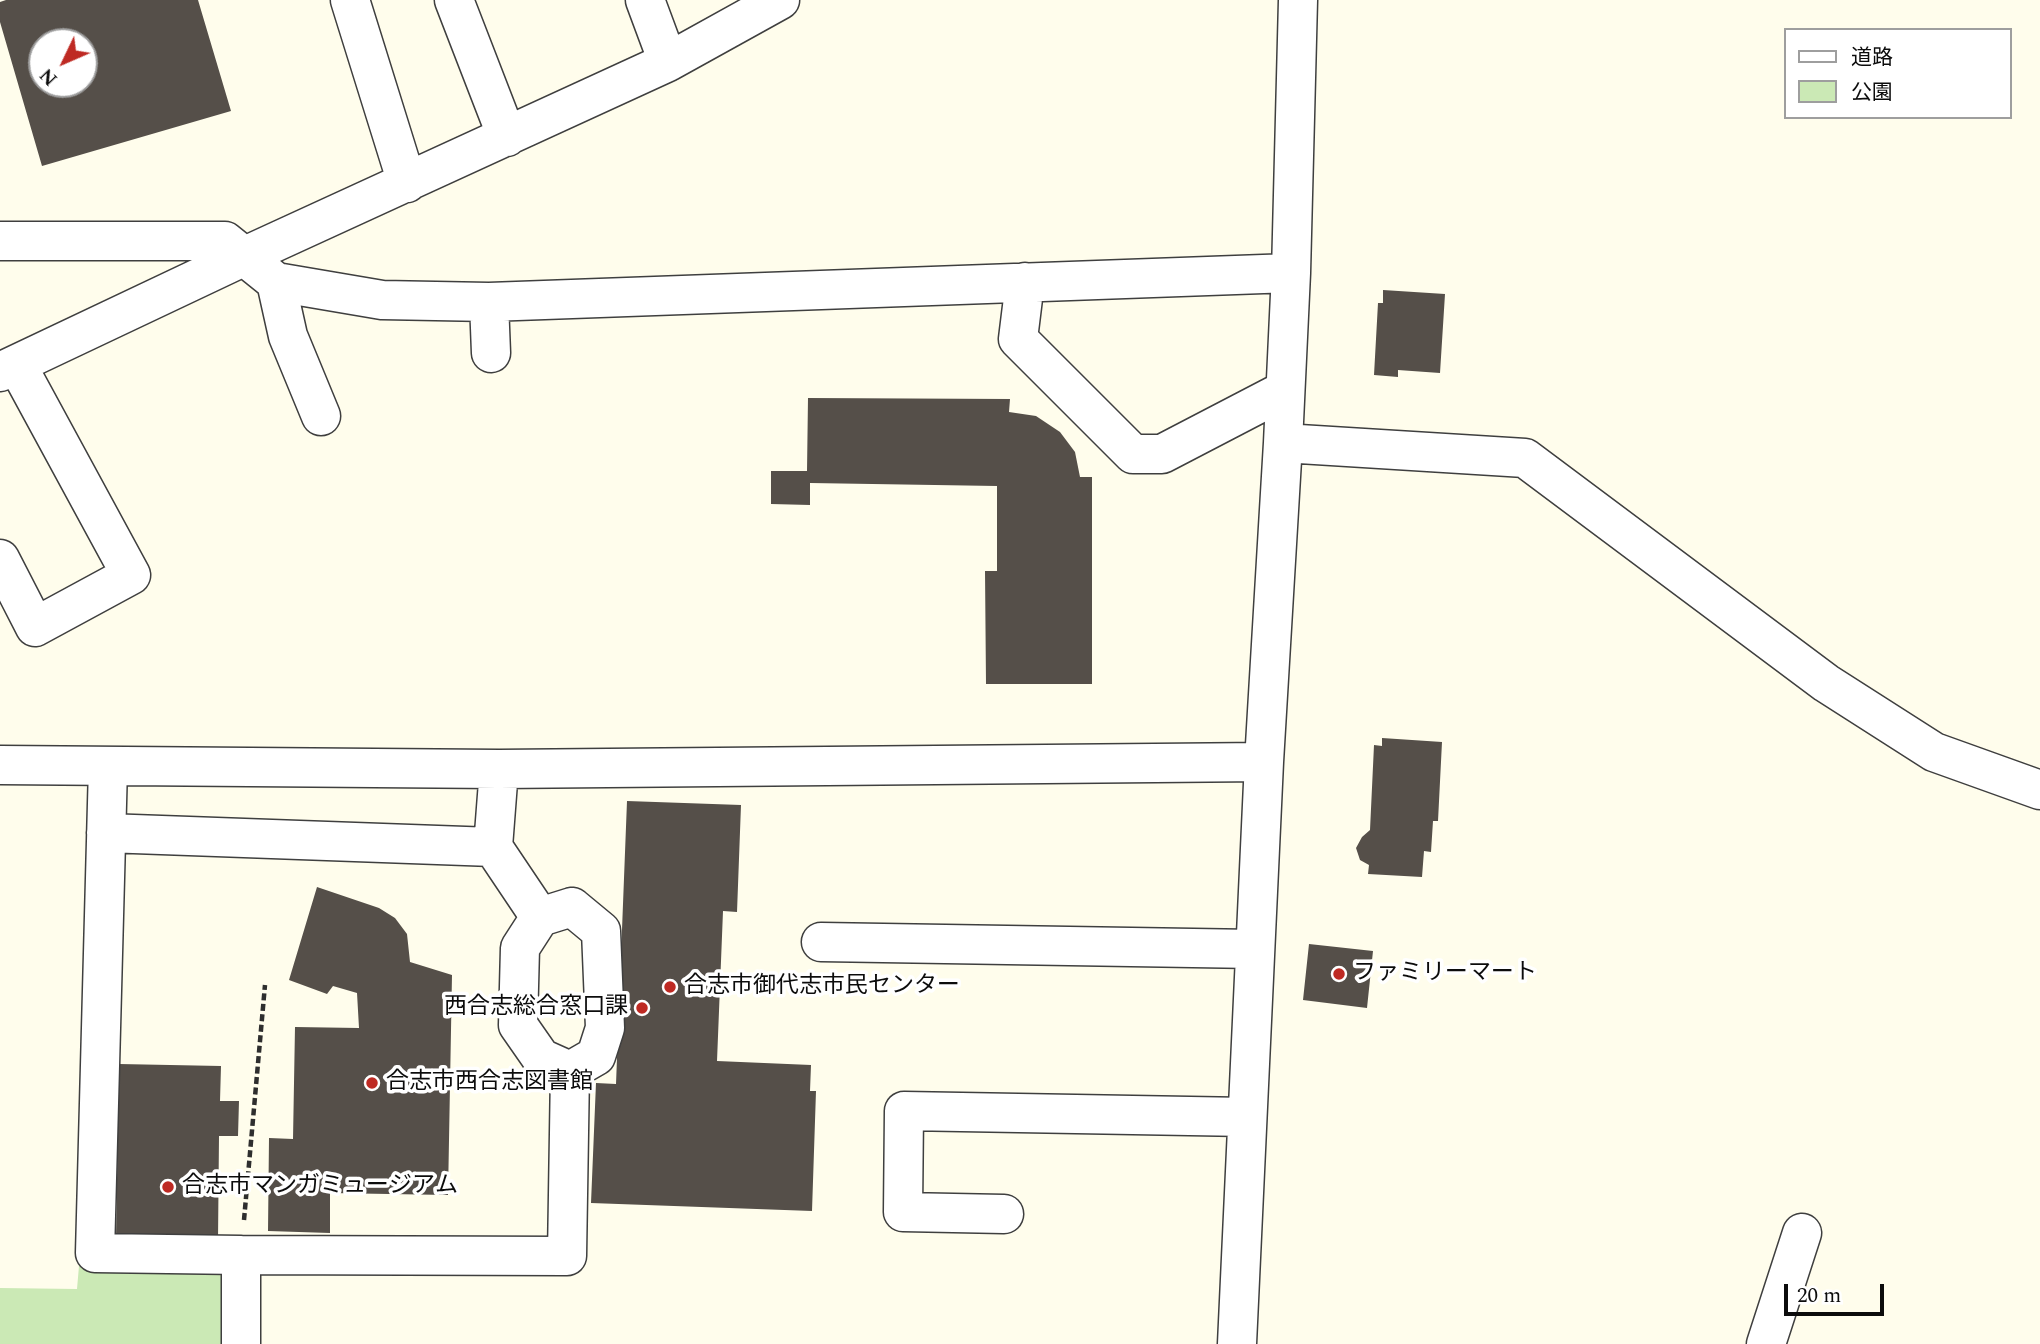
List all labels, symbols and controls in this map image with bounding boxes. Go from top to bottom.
north arrow [28,28,98,98]
legend [1784,28,2012,119]
text: 道路 [1851,42,1893,74]
text: N [33,61,65,92]
text: 公園 [1851,77,1893,109]
place label: ファミリーマート [1353,960,1537,988]
marker: ファミリーマート [1331,966,1347,982]
place label: 合志市御代志市民センター [684,973,960,1001]
marker: 合志市御代志市民センター [662,979,678,995]
place label: 西合志総合窓口課 [444,994,628,1022]
marker: 西合志総合窓口課 [634,1000,650,1016]
place label: 合志市西合志図書館 [386,1069,593,1097]
marker: 合志市西合志図書館 [364,1075,380,1091]
place label: 合志市マンガミュージアム [182,1173,458,1201]
marker: 合志市マンガミュージアム [160,1179,176,1195]
scale bar [1788,1270,1888,1314]
text: 20 m [1797,1280,1841,1312]

